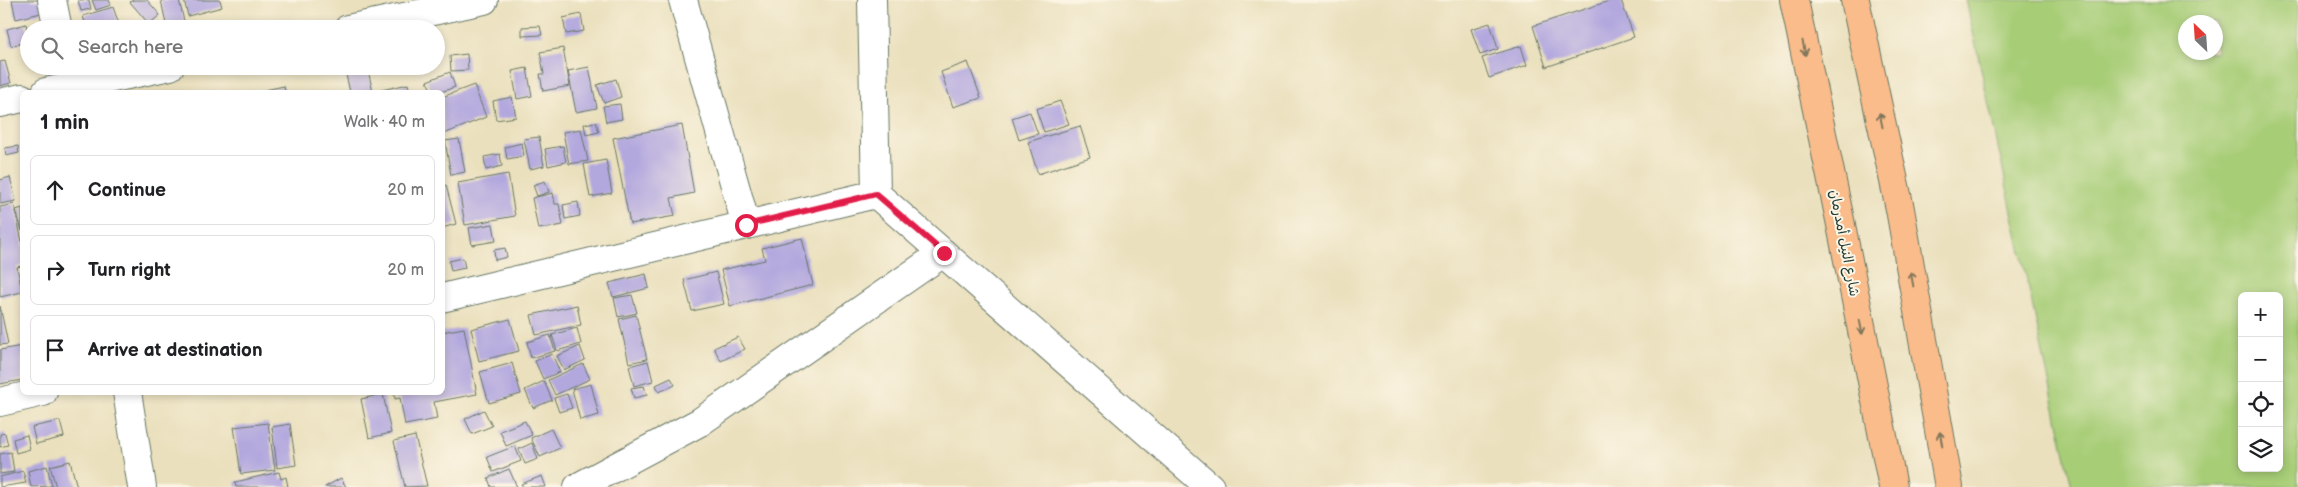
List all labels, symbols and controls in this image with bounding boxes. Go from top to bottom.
north arrow [2178,15,2223,60]
search box [20,20,445,75]
icon: search [38,34,66,62]
text: Search here [78,36,183,59]
one-way arrow [1800,39,1809,55]
text: 1 min [40,110,89,135]
one-way arrow [1875,112,1885,128]
text: Walk · 40 m [344,113,425,132]
icon: ahead [41,176,69,204]
text: Continue [88,179,166,202]
text: 20 m [388,181,424,200]
street label: شارع النيل أمدرمان [1825,188,1863,298]
route start [735,214,758,237]
route end [933,242,956,265]
icon: right [41,256,69,284]
text: Turn right [88,259,171,282]
text: 20 m [388,261,424,280]
one-way arrow [1907,271,1917,287]
map controls [2238,292,2283,472]
button: + [2238,292,2283,337]
one-way arrow [1857,318,1866,334]
icon: arrive [41,336,69,364]
button: − [2238,337,2283,382]
text: Arrive at destination [88,339,263,362]
button: locate [2238,382,2283,427]
button: layers [2238,427,2283,472]
one-way arrow [1935,431,1945,447]

